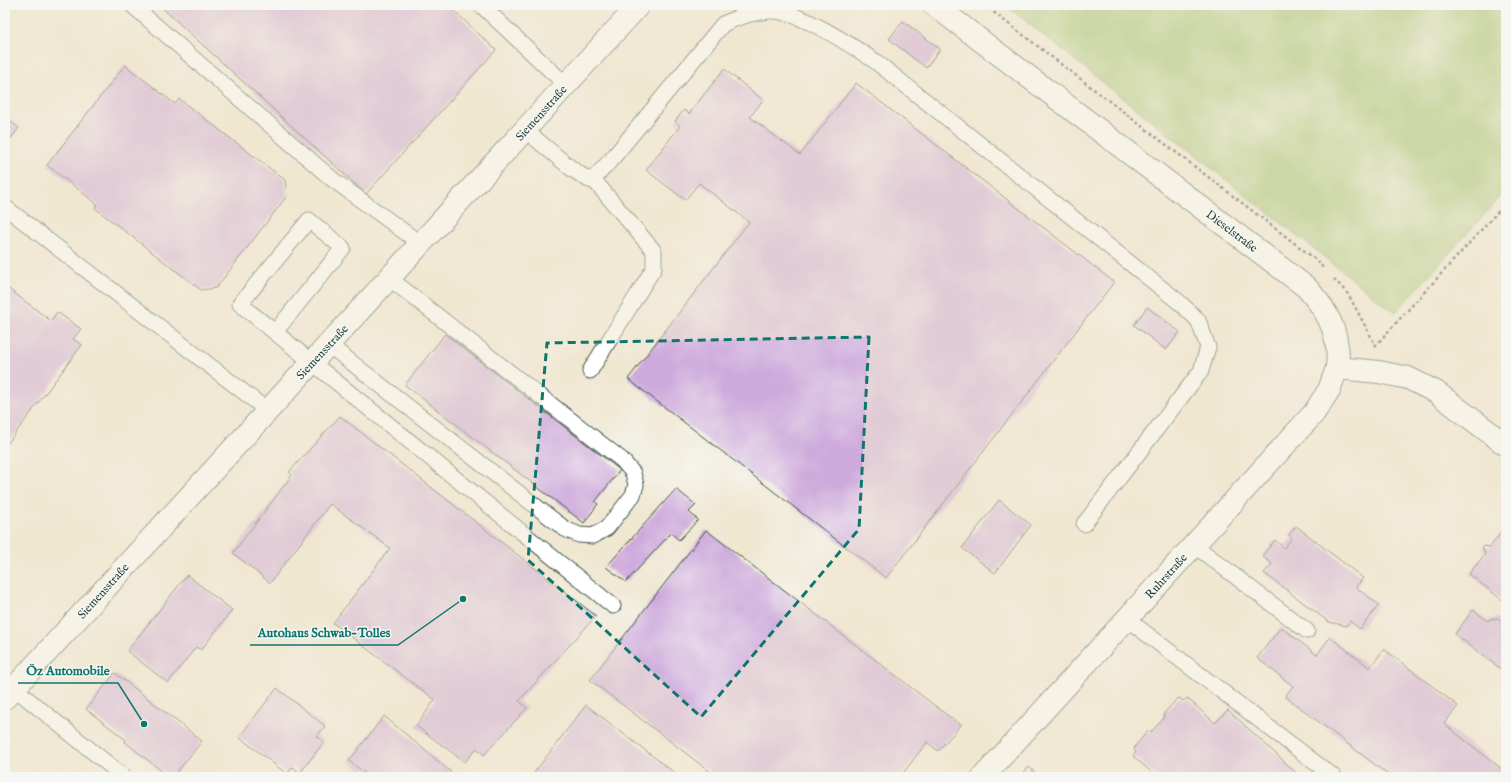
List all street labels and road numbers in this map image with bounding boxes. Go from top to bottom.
street label: Siemensstraße [512,82,571,144]
street label: Dieselstraße [1203,207,1261,256]
street label: Siemensstraße [293,321,352,383]
street label: Ruhrstraße [1142,550,1191,602]
street label: Siemensstraße [74,560,133,622]

